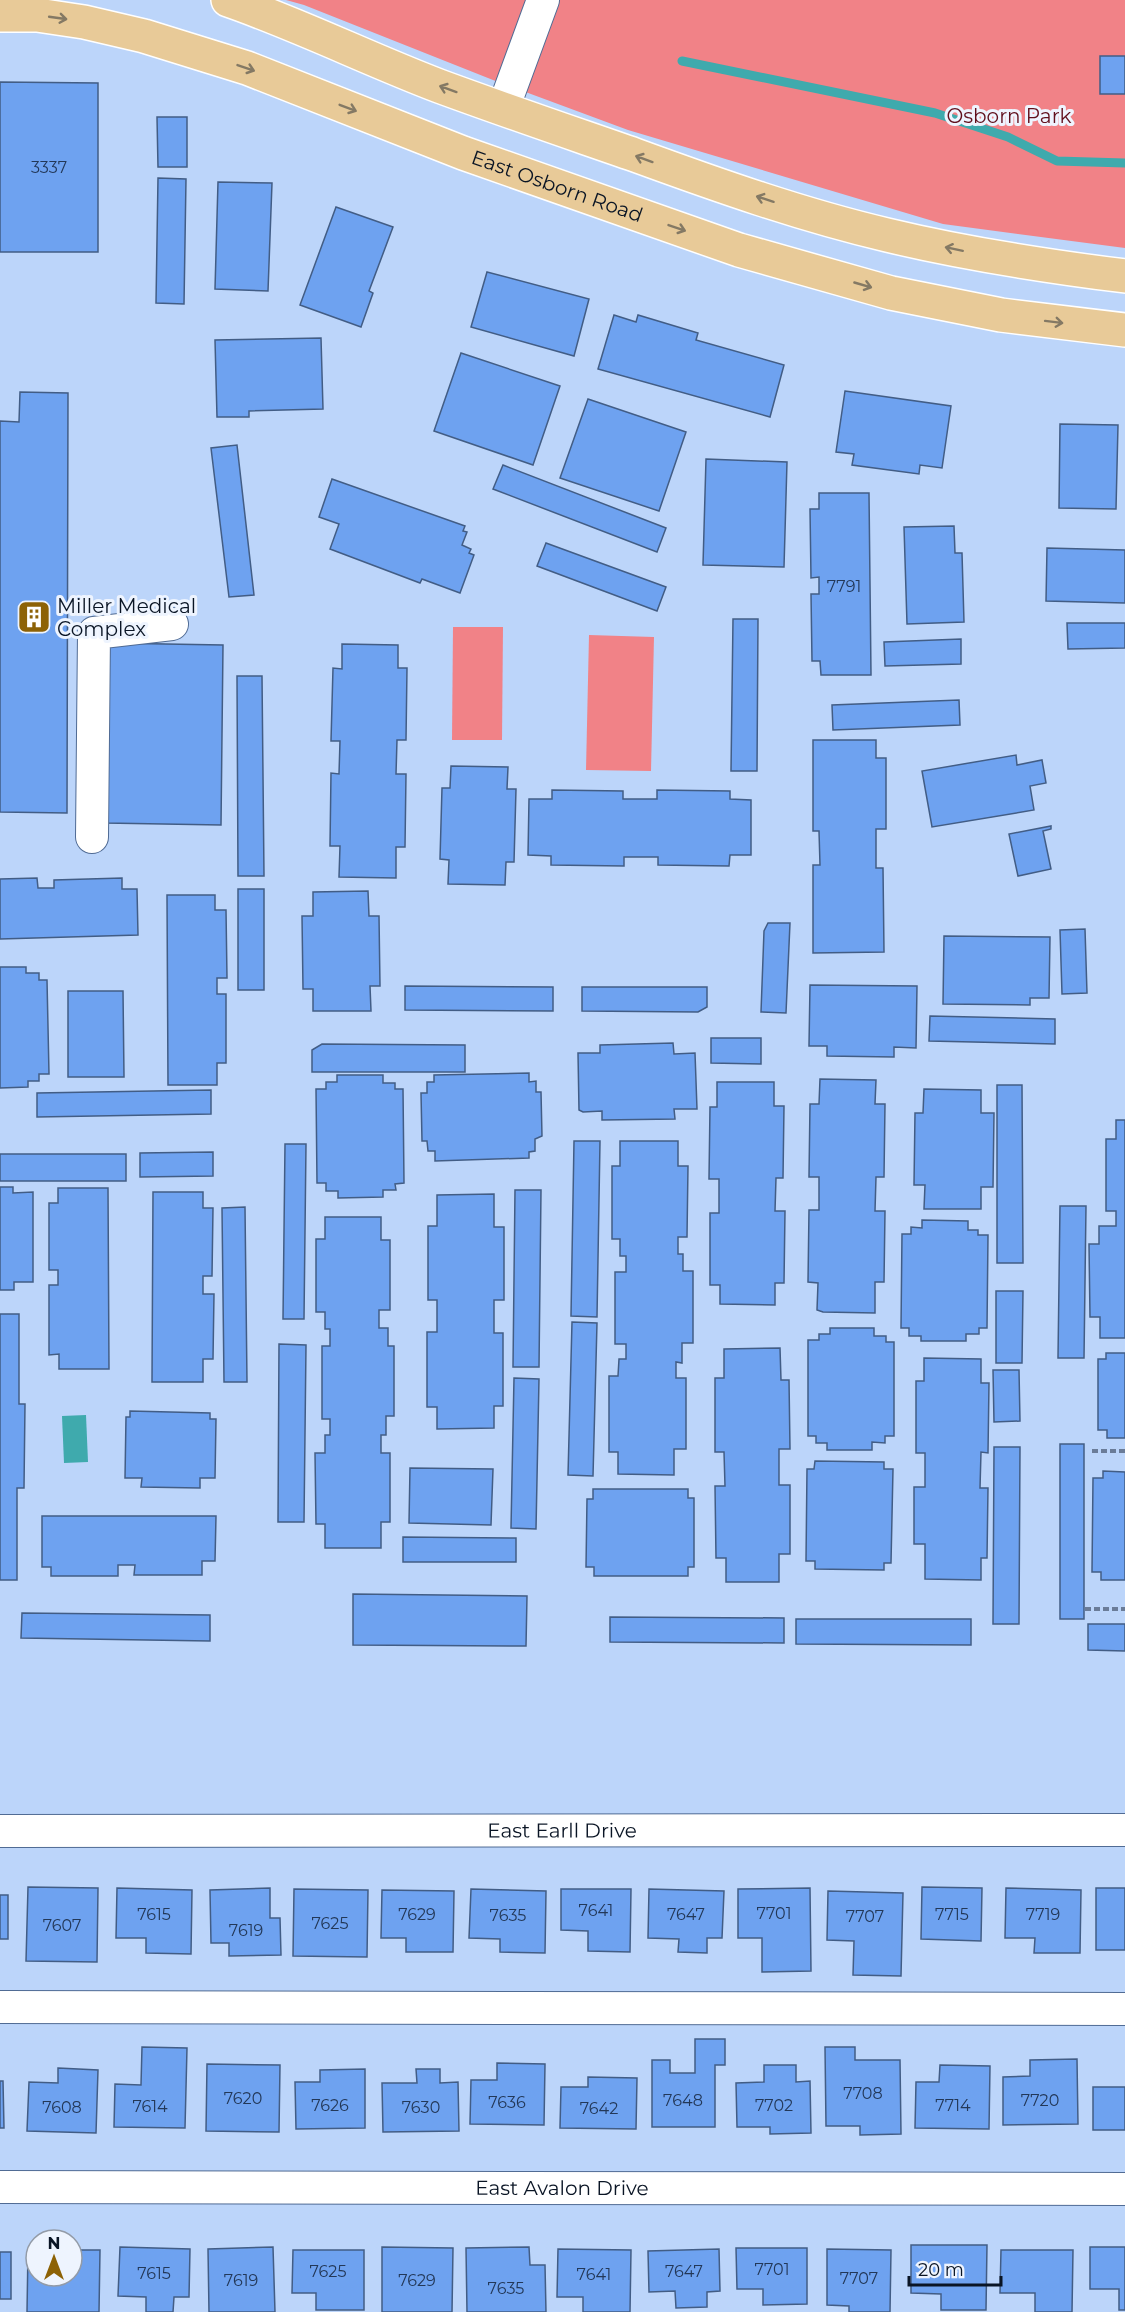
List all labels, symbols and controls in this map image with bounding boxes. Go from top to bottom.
one-way arrow [48,13,68,24]
one-way arrow [237,64,255,75]
one-way arrow [439,83,458,94]
one-way arrow [339,103,357,114]
park label: Osborn Park [947,104,1072,128]
street label: East Osborn Road [468,145,646,227]
one-way arrow [635,152,654,163]
house number: 3337 [31,158,67,177]
one-way arrow [756,193,775,204]
one-way arrow [667,223,686,234]
one-way arrow [944,243,964,254]
one-way arrow [853,280,872,291]
one-way arrow [1044,316,1064,327]
house number: 7791 [827,577,861,596]
place label: Miller Medical Complex [57,594,196,641]
building icon: Miller Medical Complex [16,599,52,635]
street label: East Earll Drive [487,1818,637,1843]
house number: 7641 [579,1901,613,1920]
house number: 7701 [757,1904,791,1923]
house number: 7615 [137,1905,171,1924]
house number: 7629 [398,1905,436,1924]
house number: 7647 [667,1905,705,1924]
house number: 7715 [935,1905,969,1924]
house number: 7719 [1026,1905,1060,1924]
house number: 7635 [490,1906,526,1925]
house number: 7707 [846,1907,884,1926]
house number: 7625 [312,1914,349,1933]
house number: 7607 [43,1916,81,1935]
house number: 7619 [229,1921,263,1940]
house number: 7708 [843,2084,883,2103]
house number: 7620 [224,2089,262,2108]
house number: 7648 [663,2091,703,2110]
house number: 7720 [1021,2091,1059,2110]
house number: 7636 [488,2093,526,2112]
house number: 7626 [311,2096,349,2115]
house number: 7702 [755,2096,793,2115]
house number: 7714 [935,2096,971,2115]
house number: 7614 [132,2097,168,2116]
house number: 7608 [42,2098,82,2117]
house number: 7630 [402,2098,440,2117]
house number: 7642 [580,2099,618,2118]
street label: East Avalon Drive [475,2176,649,2200]
north arrow [24,2228,84,2288]
text: N [48,2234,60,2253]
scale bar [909,2249,1000,2287]
text: 20 m [918,2259,964,2281]
house number: 7701 [755,2260,789,2279]
house number: 7625 [310,2262,347,2281]
house number: 7647 [665,2262,703,2281]
house number: 7615 [137,2264,171,2283]
house number: 7641 [577,2265,611,2284]
house number: 7707 [840,2269,878,2288]
house number: 7619 [224,2271,258,2290]
house number: 7629 [398,2271,436,2290]
house number: 7635 [488,2279,524,2298]

